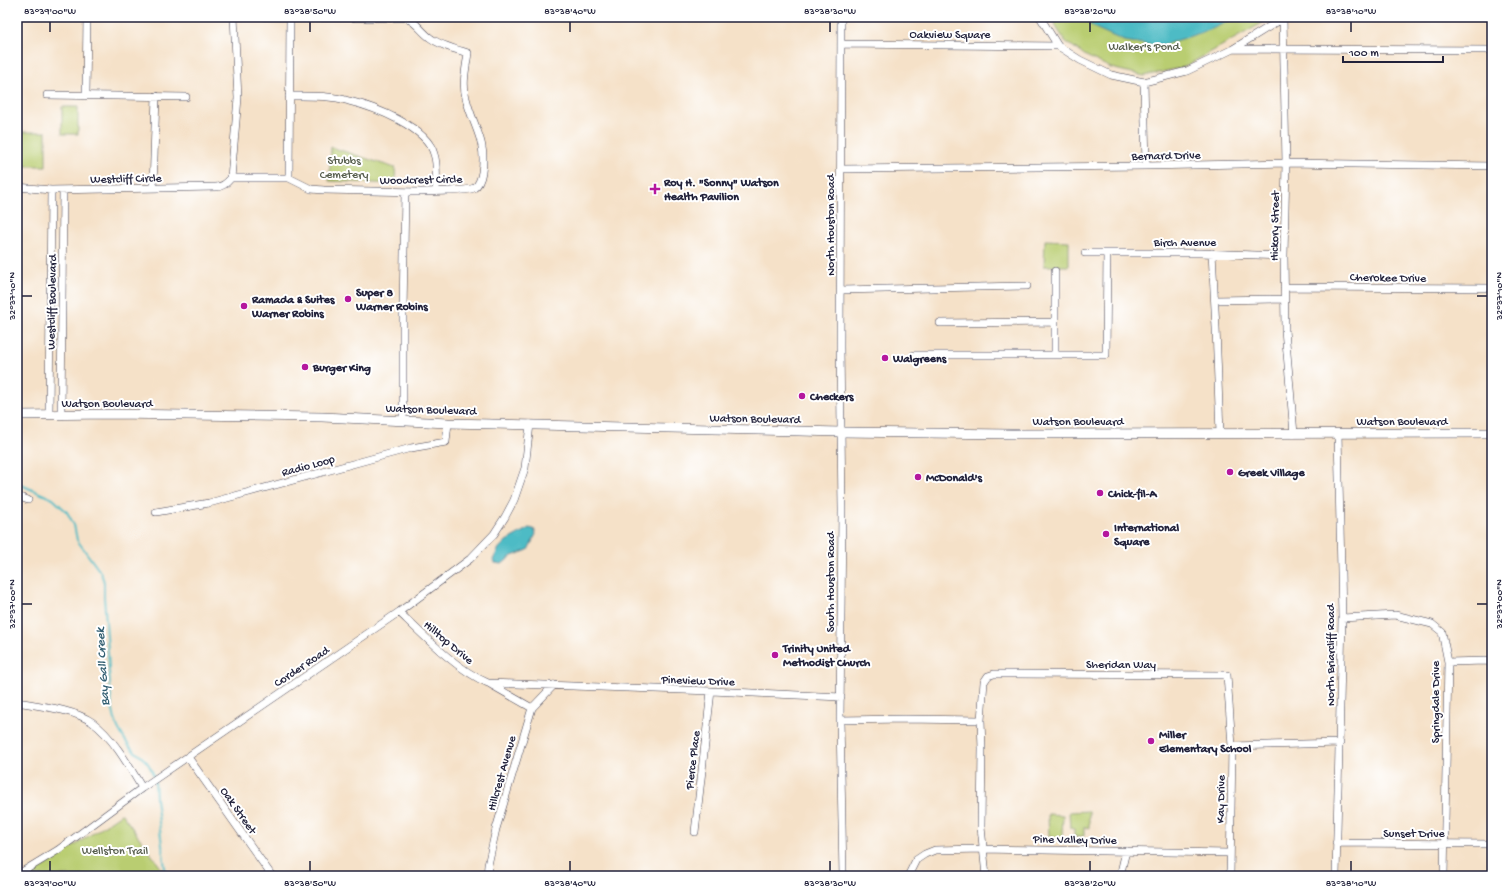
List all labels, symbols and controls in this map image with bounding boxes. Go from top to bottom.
text: 83°39'00"W [24,6,76,18]
text: 83°38'50"W [284,6,336,18]
text: 83°38'40"W [544,6,596,18]
text: 83°38'30"W [804,6,856,18]
text: 83°38'20"W [1064,6,1116,18]
text: 83°38'10"W [1326,6,1377,18]
street label: Oakview Square [910,29,991,43]
scale bar [1343,38,1443,64]
park label: Walker's Pond [1108,41,1181,55]
text: 100 m [1348,47,1379,61]
street label: Bernard Drive [1130,149,1202,165]
park label: Stubbs Cemetery [320,155,368,183]
street label: Westcliff Circle [90,172,163,188]
street label: Woodcrest Circle [380,173,463,189]
street label: North Houston Road [825,173,839,276]
place label: Roy H. "Sonny" Watson Health Pavilion [663,177,779,205]
marker: Roy H. "Sonny" Watson Health Pavilion [649,183,661,195]
street label: Hickory Street [1268,190,1284,261]
street label: Birch Avenue [1153,237,1217,251]
street label: Westcliff Boulevard [45,253,61,350]
street label: Cherokee Drive [1350,271,1427,287]
text: 32°37'10"N [7,272,19,321]
text: 32°37'10"N [1494,272,1506,321]
place label: Super 8 Warner Robins [355,287,428,315]
place label: Ramada & Suites Warner Robins [251,294,335,322]
marker: Super 8 Warner Robins [343,294,353,304]
marker: Ramada & Suites Warner Robins [239,301,249,311]
marker: Walgreens [880,353,890,363]
place label: Walgreens [892,353,947,367]
marker: Burger King [300,362,310,372]
place label: Burger King [312,362,371,376]
marker: Checkers [797,391,807,401]
place label: Checkers [809,391,854,405]
street label: Watson Boulevard [61,398,153,412]
street label: Watson Boulevard [385,402,478,420]
street label: Watson Boulevard [709,412,802,428]
street label: Watson Boulevard [1032,416,1124,430]
street label: Watson Boulevard [1356,416,1448,430]
street label: Radio Loop [280,453,337,481]
marker: Greek Village [1225,467,1235,477]
place label: Greek Village [1238,467,1305,481]
marker: McDonald's [913,472,923,482]
place label: McDonald's [926,472,983,486]
marker: Chick-fil-A [1095,488,1105,498]
place label: Chick-fil-A [1107,488,1157,502]
place label: International Square [1114,522,1179,550]
marker: International Square [1101,529,1111,539]
street label: South Houston Road [825,531,839,632]
text: 32°37'00"N [7,579,19,630]
text: 32°37'00"N [1494,579,1506,630]
street label: North Briarcliff Road [1325,603,1339,706]
street label: Hilltop Drive [420,619,476,669]
water label: Bay Gall Creek [93,626,114,706]
place label: Trinity United Methodist Church [782,643,871,671]
street label: Corder Road [272,644,333,691]
marker: Trinity United Methodist Church [770,650,780,660]
street label: Sheridan Way [1086,659,1156,673]
street label: Springdale Drive [1430,660,1444,743]
street label: Pineview Drive [660,674,736,690]
street label: Pierce Place [683,729,705,791]
place label: Miller Elementary School [1158,729,1252,757]
street label: Hillcrest Avenue [486,734,521,813]
marker: Miller Elementary School [1146,736,1156,746]
street label: Kay Drive [1215,774,1229,823]
street label: Oak Street [216,785,259,838]
street label: Sunset Drive [1383,828,1446,842]
street label: Pine Valley Drive [1032,833,1118,849]
park label: Wellston Trail [82,845,149,859]
text: 83°39'00"W [24,878,76,890]
text: 83°38'50"W [284,878,336,890]
text: 83°38'40"W [544,878,596,890]
text: 83°38'30"W [804,878,856,890]
text: 83°38'20"W [1064,878,1116,890]
text: 83°38'10"W [1326,878,1377,890]

